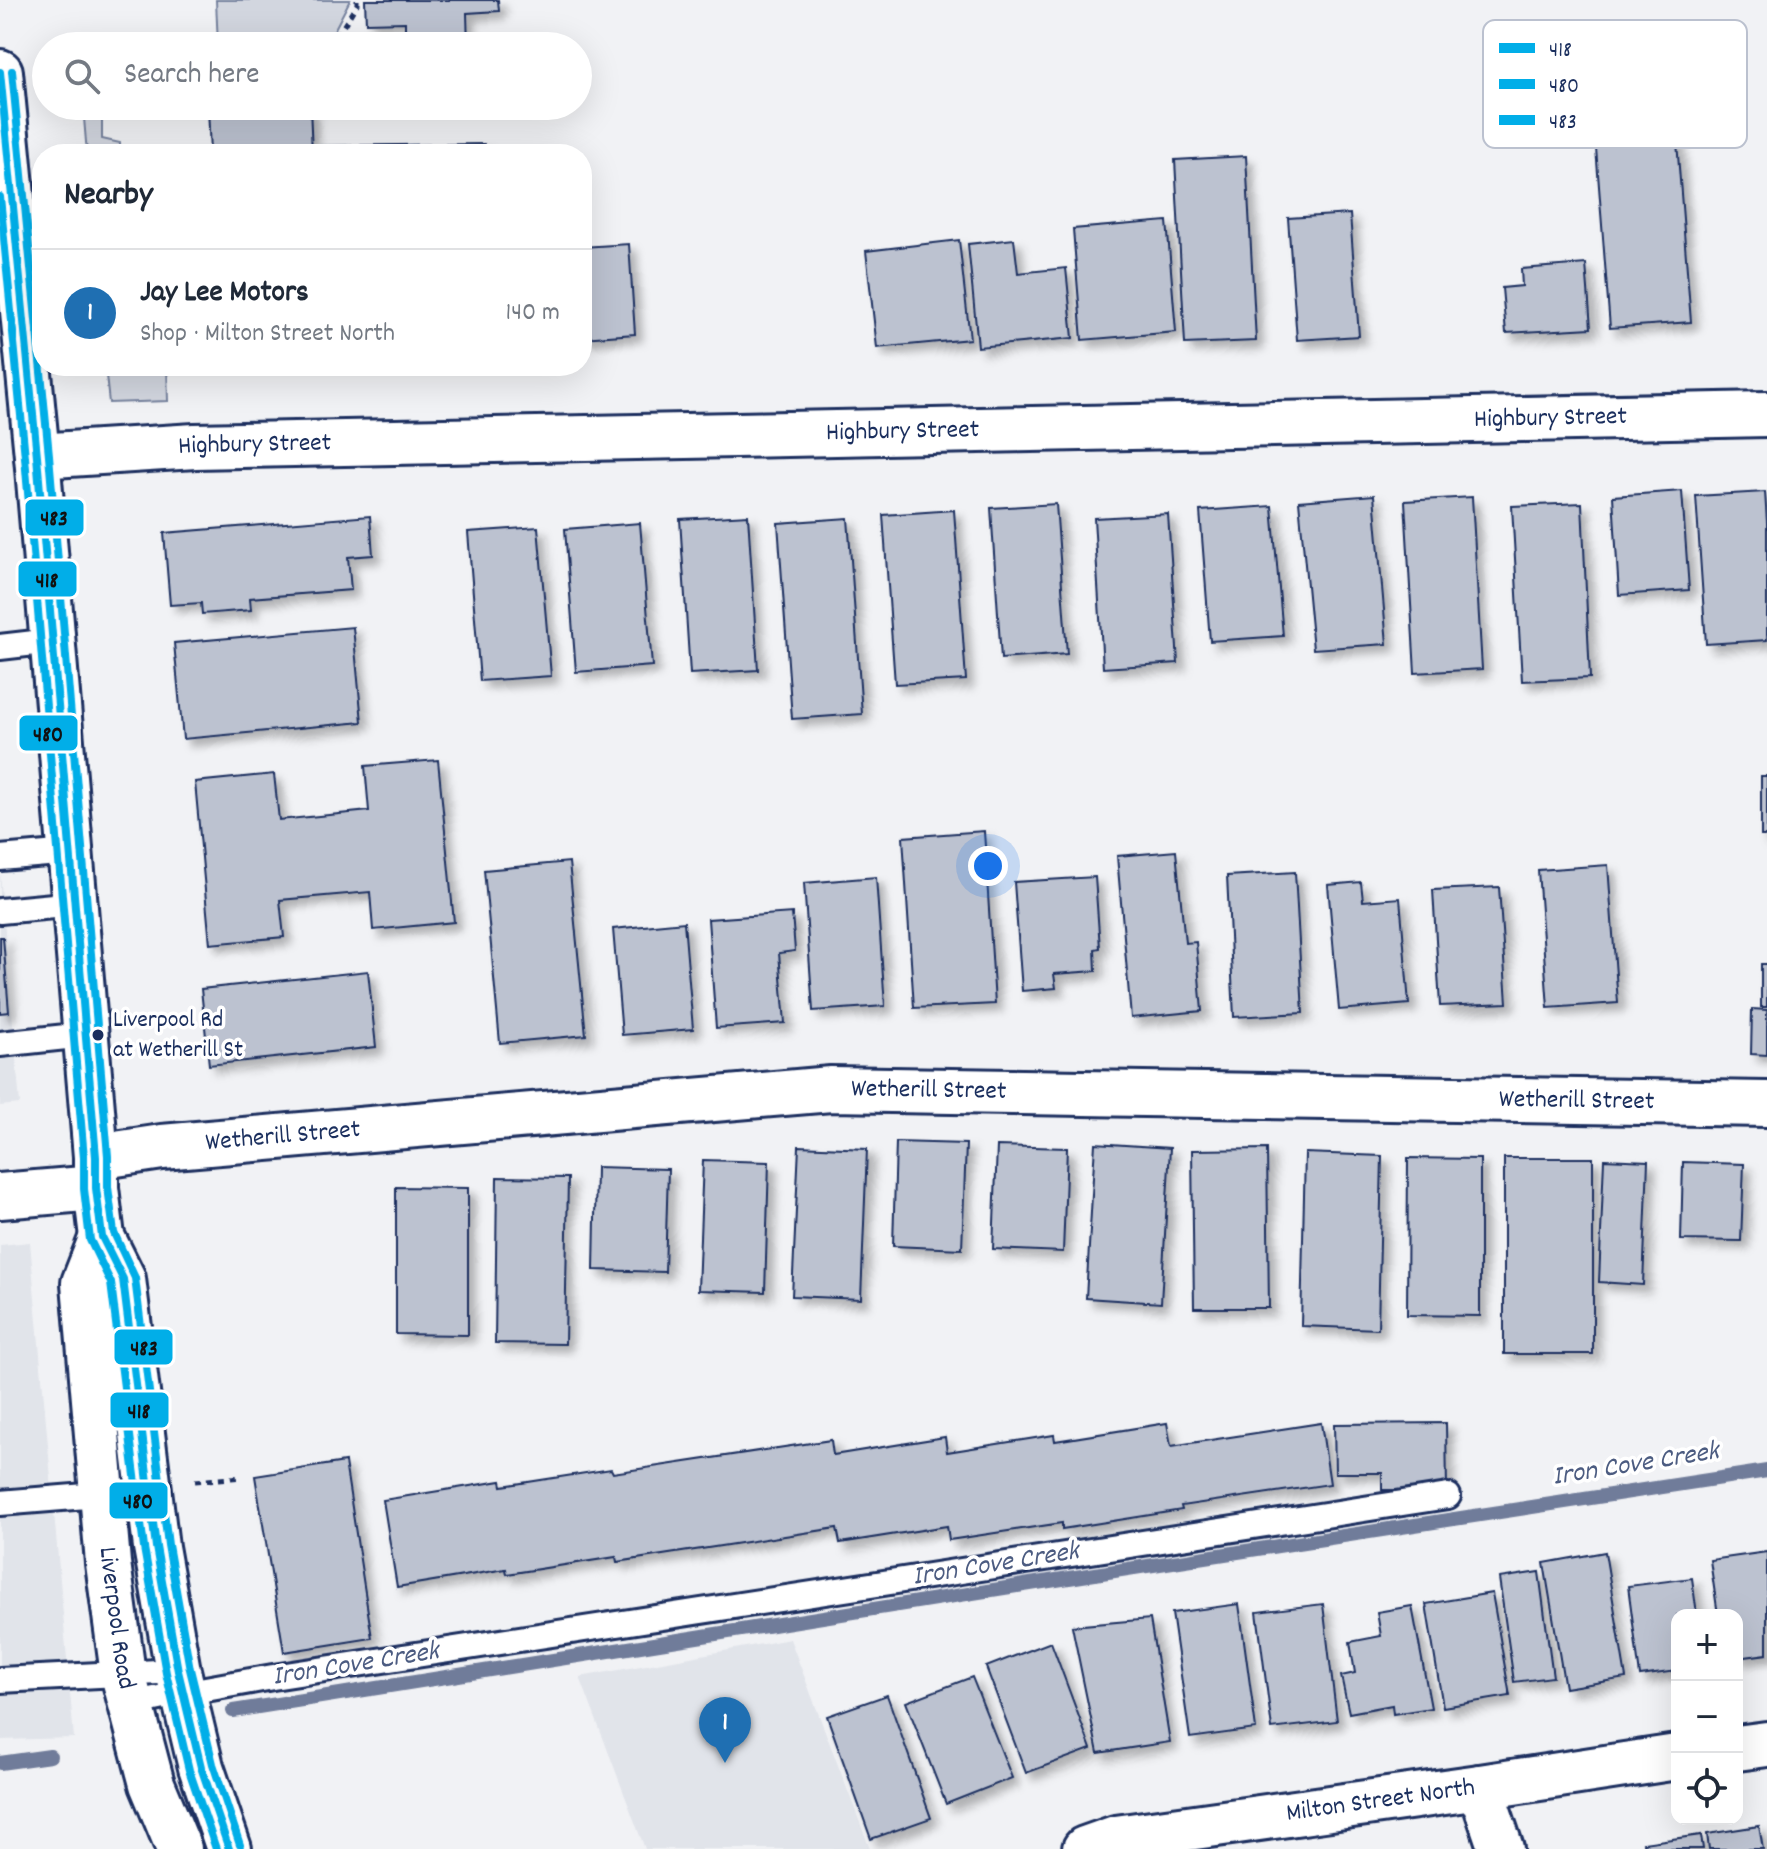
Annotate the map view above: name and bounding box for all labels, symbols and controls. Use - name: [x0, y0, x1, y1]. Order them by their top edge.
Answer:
- legend: [1483, 20, 1747, 148]
- search box: [32, 32, 592, 120]
- text: 418: [1549, 36, 1572, 67]
- icon: search: [60, 54, 104, 98]
- text: Search here: [124, 55, 260, 98]
- text: 480: [1549, 72, 1579, 103]
- text: 483: [1549, 108, 1577, 139]
- text: Nearby: [64, 172, 153, 221]
- text: Jay Lee Motors: [140, 273, 309, 316]
- text: 1: [87, 295, 93, 332]
- text: 140 m: [506, 295, 560, 332]
- text: Shop · Milton Street North: [140, 316, 395, 353]
- street label: Highbury Street: [1473, 398, 1628, 438]
- street label: Highbury Street: [826, 412, 980, 452]
- street label: Highbury Street: [177, 425, 332, 466]
- line badge: 483: [24, 498, 85, 537]
- text: 483: [40, 505, 68, 536]
- line badge: 418: [17, 560, 78, 598]
- text: 418: [36, 567, 59, 598]
- line badge: 480: [18, 714, 79, 752]
- text: 480: [33, 721, 63, 752]
- your location: [968, 846, 1008, 886]
- place label: Liverpool Rd at Wetherill St: [113, 1004, 243, 1068]
- marker: Liverpool Rd at Wetherill St: [90, 1027, 106, 1043]
- street label: Wetherill Street: [851, 1071, 1007, 1110]
- street label: Wetherill Street: [1499, 1081, 1655, 1121]
- street label: Wetherill Street: [204, 1111, 362, 1162]
- line badge: 483: [113, 1328, 174, 1366]
- text: 483: [130, 1335, 158, 1366]
- line badge: 418: [109, 1391, 170, 1429]
- text: 418: [128, 1398, 151, 1429]
- water label: Iron Cove Creek: [1550, 1433, 1725, 1499]
- line badge: 480: [108, 1481, 169, 1520]
- text: 480: [123, 1488, 153, 1519]
- water label: Iron Cove Creek: [910, 1533, 1085, 1599]
- street label: Liverpool Road: [88, 1545, 145, 1693]
- map controls: [1671, 1609, 1743, 1825]
- button: +: [1671, 1609, 1743, 1681]
- water label: Iron Cove Creek: [270, 1633, 445, 1699]
- button: −: [1671, 1681, 1743, 1753]
- pin: 1: [699, 1697, 751, 1763]
- button: locate: [1671, 1753, 1743, 1825]
- street label: Milton Street North: [1284, 1769, 1477, 1832]

